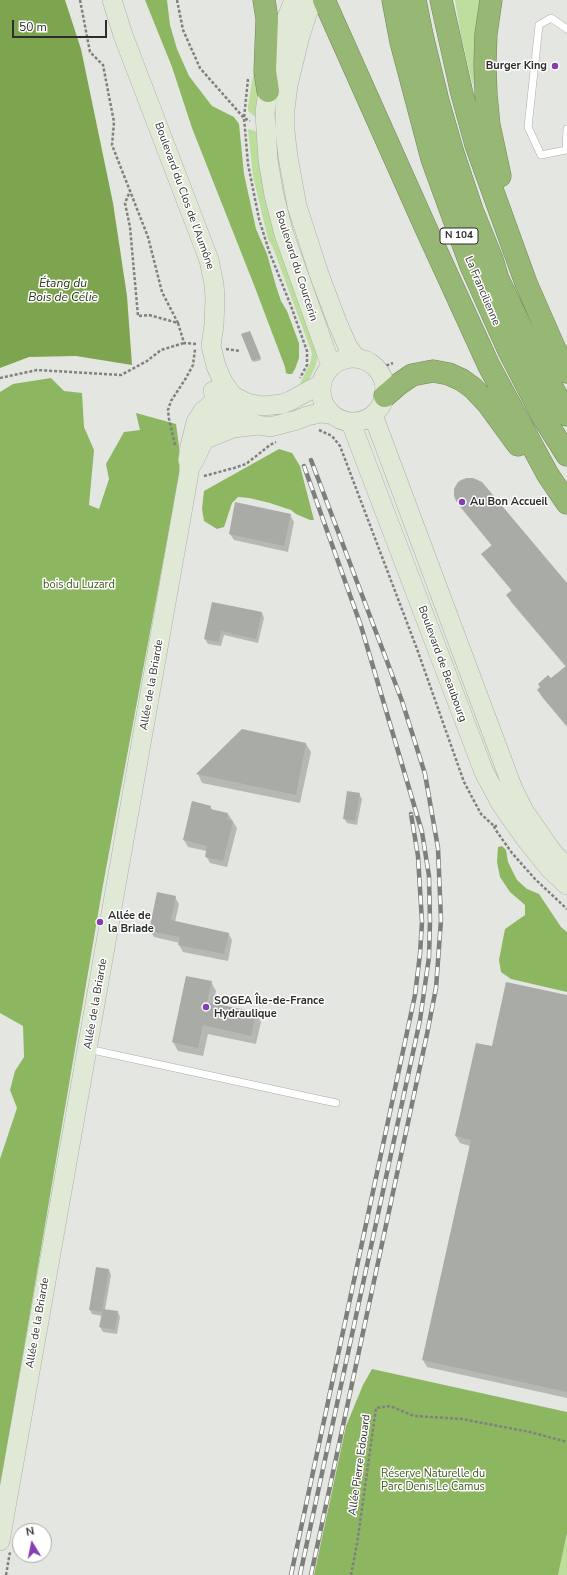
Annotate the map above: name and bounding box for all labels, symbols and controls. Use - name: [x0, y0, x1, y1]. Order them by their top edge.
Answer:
- scale bar: [14, 12, 109, 38]
- text: 50 m: [19, 19, 47, 35]
- place label: Burger King: [486, 59, 547, 73]
- marker: Burger King: [550, 61, 560, 71]
- street label: Boulevard du Clos de l'Aumône: [151, 121, 217, 271]
- street label: Boulevard du Courcerin: [272, 209, 320, 323]
- road number: N 104: [440, 228, 478, 244]
- street label: La Francilienne: [461, 254, 503, 328]
- water label: Étang du Bois de Célie: [28, 277, 98, 305]
- place label: Au Bon Accueil: [470, 495, 548, 509]
- marker: Au Bon Accueil: [457, 497, 467, 507]
- park label: bois du Luzard: [43, 578, 115, 592]
- street label: Boulevard de Beaubourg: [415, 604, 469, 724]
- street label: Allée de la Briarde: [138, 639, 166, 731]
- place label: Allée de la Briade: [108, 909, 154, 935]
- marker: Allée de la Briade: [95, 917, 105, 927]
- street label: Allée de la Briarde: [82, 958, 110, 1050]
- place label: SOGEA Île-de-France Hydraulique: [214, 994, 324, 1020]
- marker: SOGEA Île-de-France Hydraulique: [201, 1002, 211, 1012]
- street label: Allée de la Briarde: [24, 1277, 52, 1369]
- street label: Allée Pierre Edouard: [346, 1414, 374, 1516]
- park label: Réserve Naturelle du Parc Denis Le Camus: [381, 1467, 485, 1493]
- north arrow: [12, 1523, 52, 1563]
- text: N: [25, 1524, 35, 1540]

